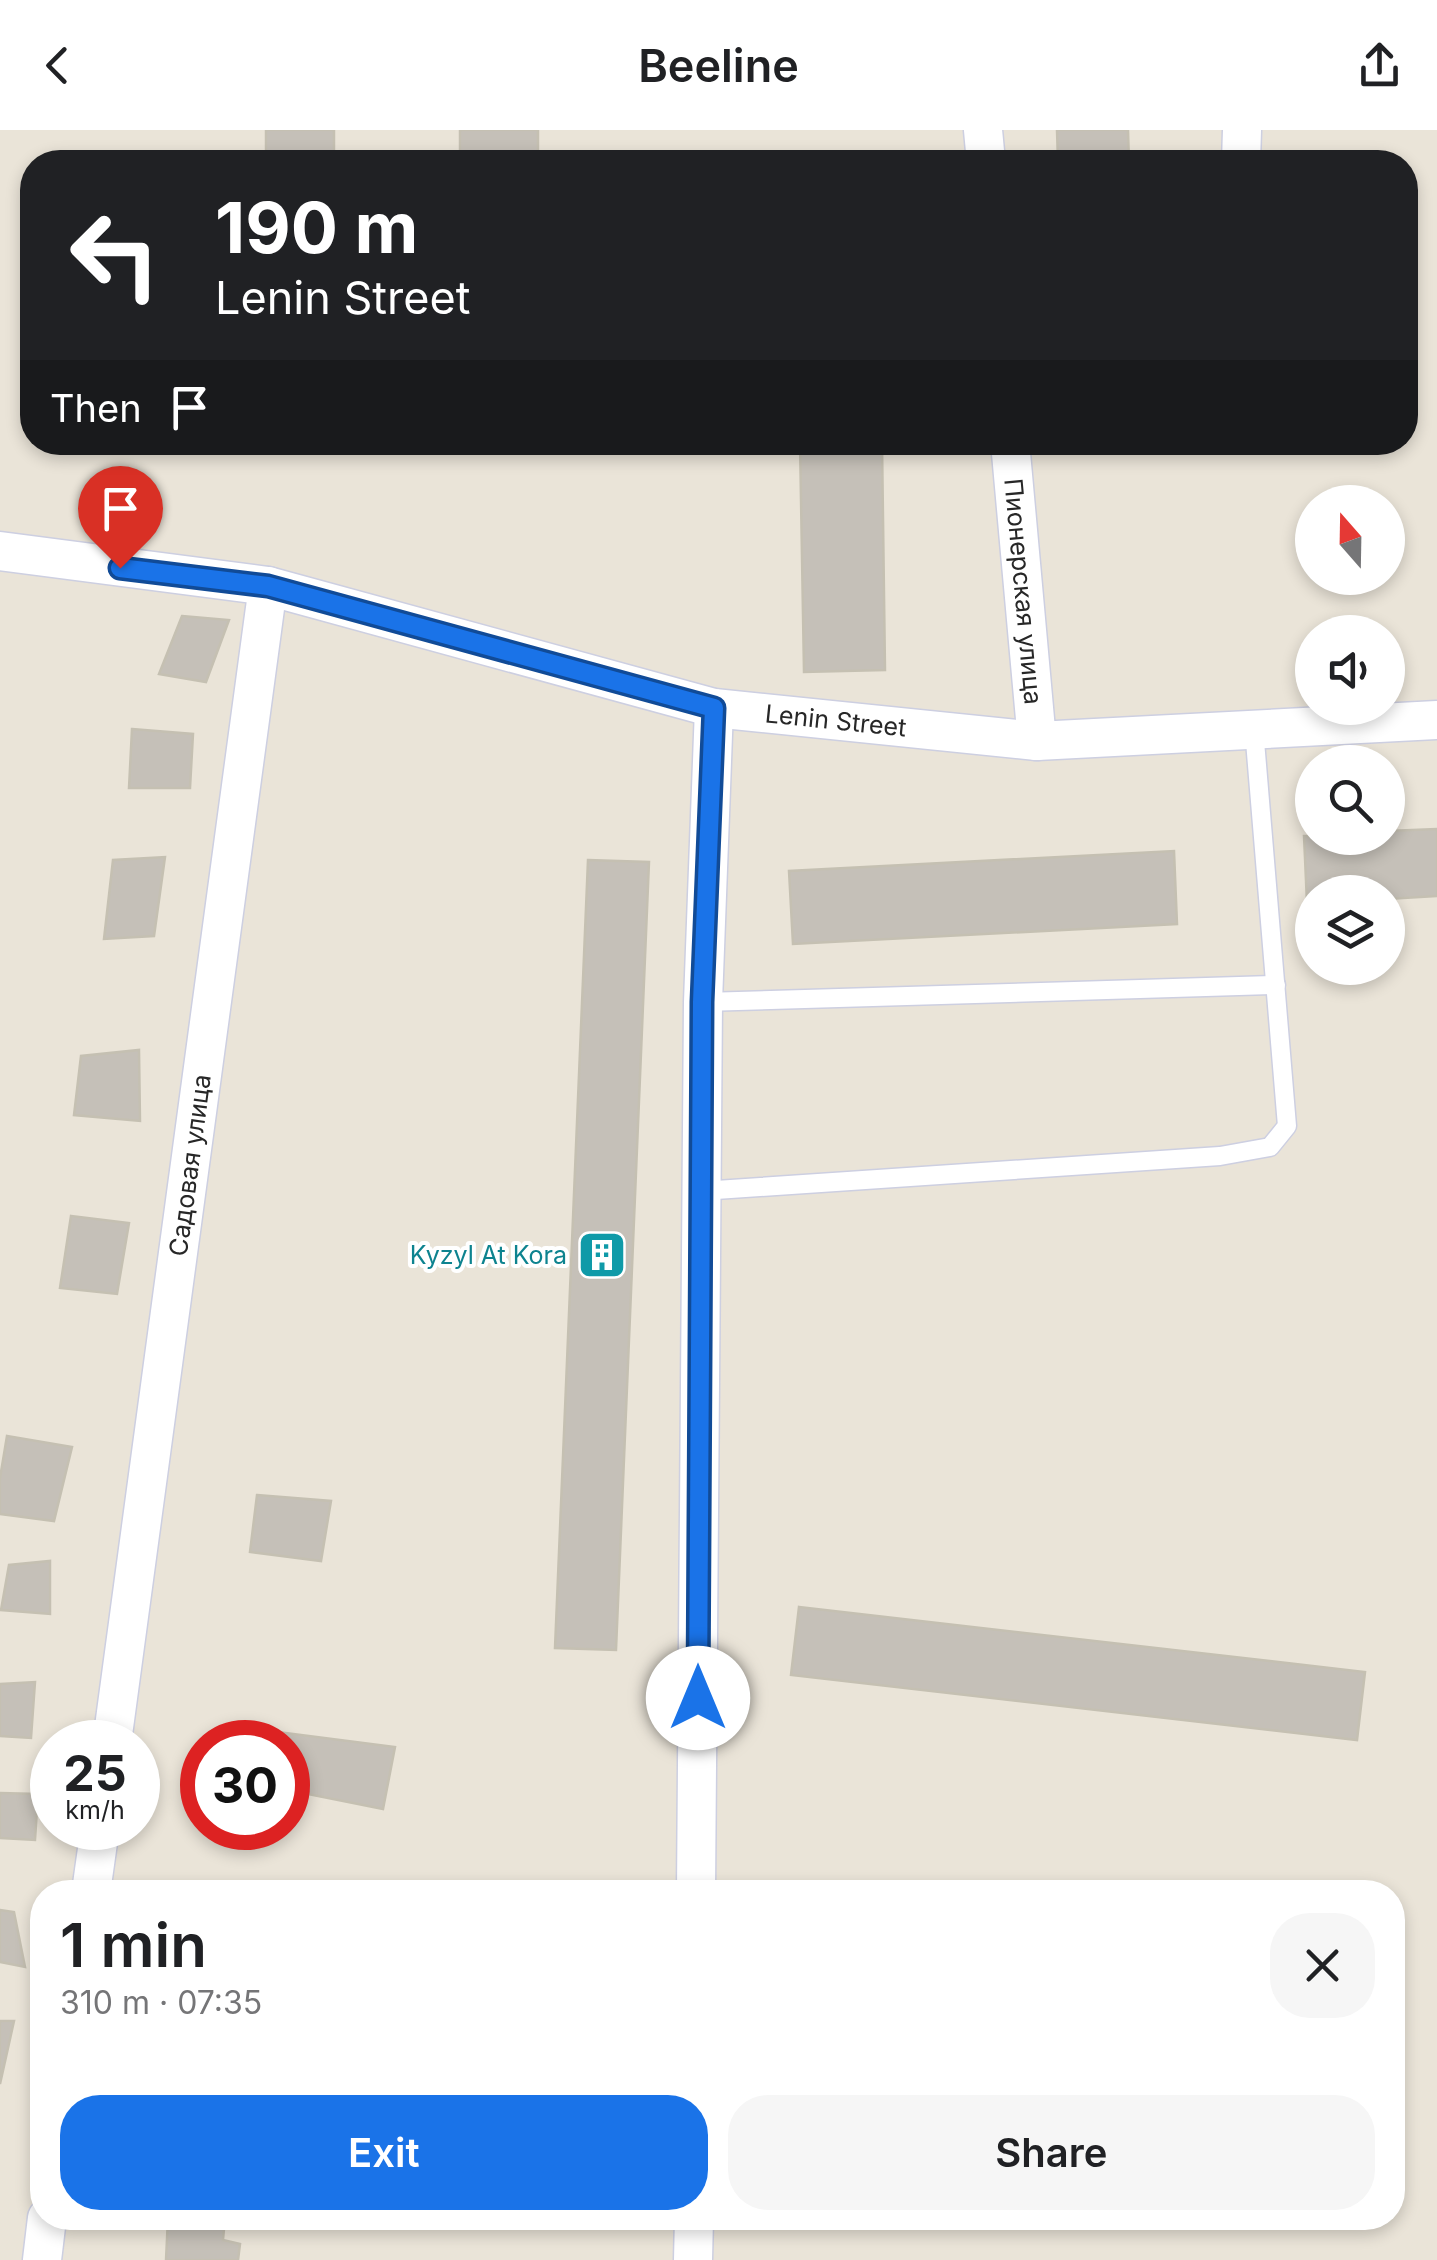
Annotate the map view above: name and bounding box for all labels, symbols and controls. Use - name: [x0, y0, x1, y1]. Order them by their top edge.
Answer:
- icon: back: [30, 38, 85, 93]
- text: Beeline: [638, 38, 799, 93]
- icon: share: [1352, 38, 1407, 93]
- text: 190 m: [215, 185, 418, 270]
- icon: left: [50, 190, 180, 320]
- text: Lenin Street: [215, 270, 470, 325]
- icon: arrive: [162, 380, 217, 435]
- text: Then: [50, 385, 142, 431]
- pin: [78, 466, 163, 569]
- street label: Пионерская улица: [998, 477, 1049, 706]
- icon: arrive: [93, 481, 148, 536]
- north arrow: [1295, 485, 1405, 595]
- map controls: [1295, 485, 1405, 985]
- button: sound: [1295, 615, 1405, 725]
- street label: Lenin Street: [764, 698, 908, 743]
- button: search: [1295, 745, 1405, 855]
- button: layers: [1295, 875, 1405, 985]
- street label: Садовая улица: [163, 1072, 217, 1258]
- building icon: Kyzyl At Kora: [576, 1229, 628, 1281]
- place label: Kyzyl At Kora: [410, 1240, 567, 1270]
- position arrow: [646, 1646, 750, 1750]
- speed limit sign: 30: [180, 1720, 310, 1850]
- text: 25: [63, 1743, 127, 1803]
- text: km/h: [65, 1795, 125, 1825]
- text: 1 min: [60, 1909, 207, 1981]
- button: close: [1270, 1913, 1375, 2018]
- text: 310 m · 07:35: [60, 1983, 262, 2022]
- button: Exit: [60, 2095, 708, 2210]
- button: Share: [728, 2095, 1375, 2210]

